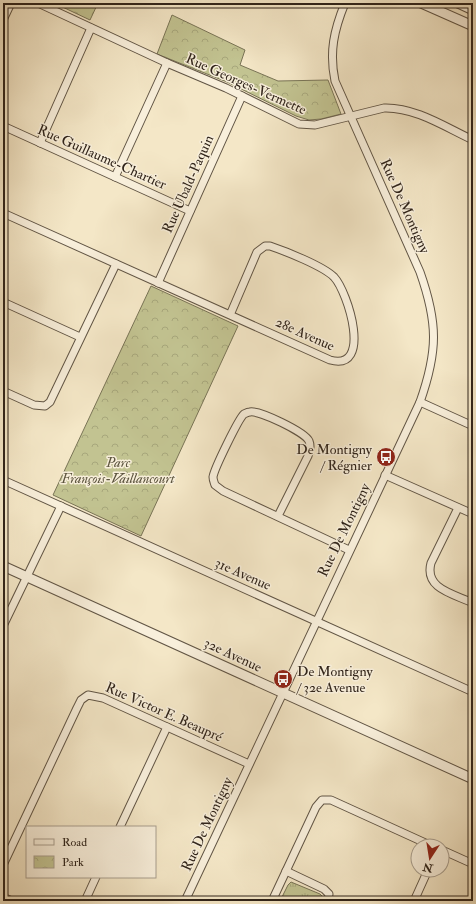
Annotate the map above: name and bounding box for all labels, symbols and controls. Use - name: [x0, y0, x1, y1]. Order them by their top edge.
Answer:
- street label: Rue Georges-Vermette: [183, 50, 309, 118]
- street label: Rue Guillaume-Chartier: [35, 121, 170, 193]
- street label: Rue Ubald-Paquin: [159, 132, 217, 236]
- street label: Rue De Montigny: [376, 156, 434, 257]
- street label: 28e Avenue: [273, 313, 337, 355]
- place label: De Montigny / Régnier: [296, 441, 373, 474]
- bus stop icon: De Montigny / Régnier: [375, 446, 397, 468]
- park label: Parc François-Vaillancourt: [60, 454, 176, 487]
- street label: Rue De Montigny: [314, 480, 375, 580]
- street label: 31e Avenue: [212, 554, 274, 594]
- street label: 32e Avenue: [201, 634, 265, 676]
- place label: De Montigny / 32e Avenue: [296, 663, 374, 696]
- bus stop icon: De Montigny / 32e Avenue: [272, 668, 294, 690]
- street label: Rue Victor E. Beaupré: [102, 679, 225, 746]
- street label: Rue De Montigny: [178, 774, 237, 874]
- legend: [26, 826, 156, 878]
- text: Road: [62, 835, 87, 850]
- north arrow: [410, 838, 450, 878]
- text: Park: [62, 855, 84, 870]
- text: N: [421, 860, 435, 875]

